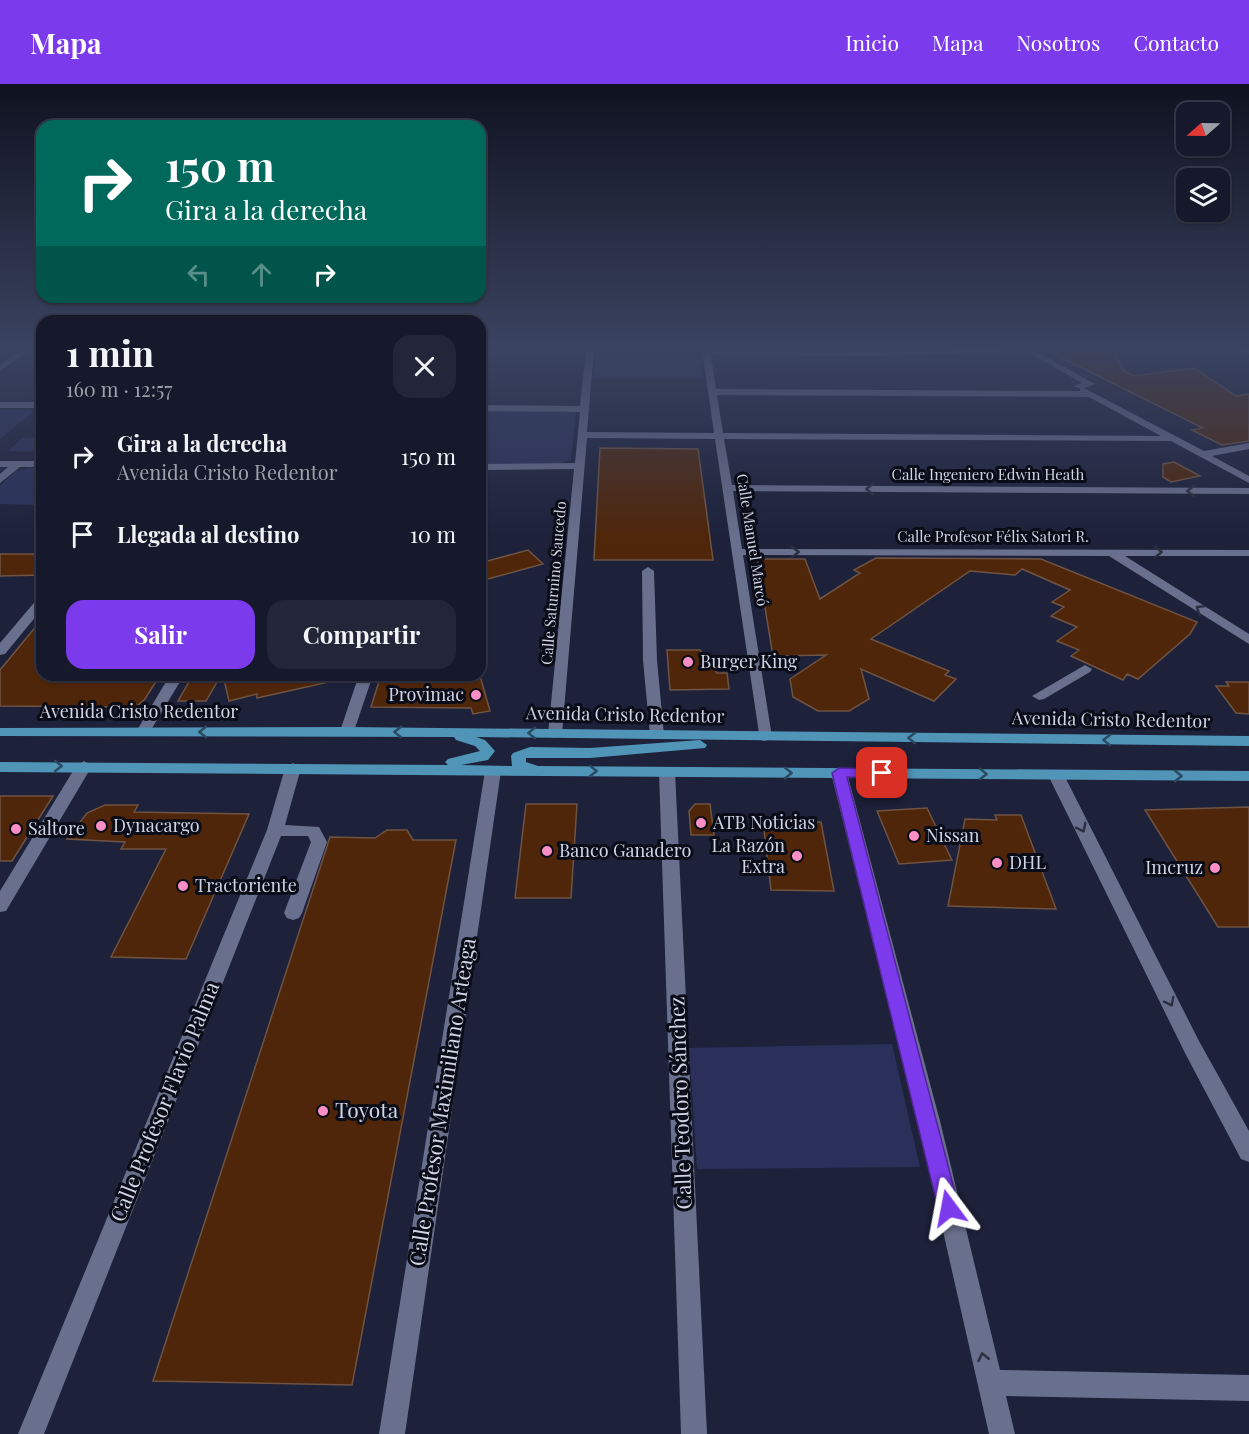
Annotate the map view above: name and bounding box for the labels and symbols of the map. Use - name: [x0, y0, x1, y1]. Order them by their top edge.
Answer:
- north arrow: [1176, 102, 1230, 156]
- street label: Calle Ingeniero Edwin Heath: [892, 464, 1085, 484]
- street label: Calle Manuel Marcó: [733, 472, 773, 607]
- one-way arrow: [865, 483, 874, 495]
- one-way arrow: [1186, 485, 1195, 497]
- street label: Calle Saturnino Saucedo: [536, 500, 570, 666]
- street label: Calle Profesor Félix Satori R.: [897, 526, 1089, 546]
- one-way arrow: [791, 546, 800, 558]
- one-way arrow: [1154, 546, 1163, 558]
- one-way arrow: [1195, 605, 1206, 616]
- place label: Burger King: [700, 649, 798, 673]
- marker: Burger King: [681, 655, 695, 669]
- place label: Provimac: [388, 682, 464, 706]
- marker: Provimac: [469, 688, 483, 702]
- street label: Avenida Cristo Redentor: [39, 699, 238, 723]
- street label: Avenida Cristo Redentor: [525, 700, 724, 728]
- street label: Avenida Cristo Redentor: [1011, 705, 1210, 733]
- one-way arrow: [198, 726, 207, 738]
- one-way arrow: [393, 726, 402, 738]
- one-way arrow: [528, 727, 537, 739]
- one-way arrow: [907, 732, 916, 744]
- one-way arrow: [1102, 734, 1111, 746]
- pin: [856, 747, 907, 798]
- one-way arrow: [54, 760, 63, 773]
- one-way arrow: [589, 765, 598, 778]
- one-way arrow: [784, 767, 793, 779]
- one-way arrow: [979, 768, 988, 781]
- one-way arrow: [1174, 770, 1183, 782]
- place label: ATB Noticias: [712, 810, 815, 834]
- place label: Dynacargo: [113, 813, 200, 837]
- place label: Saltore: [28, 816, 85, 840]
- marker: ATB Noticias: [694, 816, 708, 830]
- marker: Dynacargo: [94, 819, 108, 833]
- one-way arrow: [1075, 821, 1086, 832]
- marker: Saltore: [9, 822, 23, 836]
- place label: Nissan: [926, 823, 980, 847]
- marker: Nissan: [907, 829, 921, 843]
- place label: La Razón Extra: [711, 833, 785, 878]
- place label: Banco Ganadero: [559, 838, 691, 862]
- marker: Banco Ganadero: [540, 844, 554, 858]
- marker: La Razón Extra: [790, 849, 804, 863]
- place label: DHL: [1009, 850, 1046, 874]
- place label: Imcruz: [1145, 855, 1203, 879]
- marker: DHL: [990, 856, 1004, 870]
- marker: Imcruz: [1208, 861, 1222, 875]
- place label: Tractoriente: [195, 873, 297, 897]
- marker: Tractoriente: [176, 879, 190, 893]
- street label: Calle Profesor Maximiliano Arteaga: [401, 935, 481, 1268]
- street label: Calle Profesor Flavio Palma: [102, 977, 224, 1225]
- street label: Calle Teodoro Sánchez: [661, 996, 697, 1210]
- one-way arrow: [1162, 996, 1174, 1007]
- place label: Toyota: [335, 1095, 399, 1123]
- marker: Toyota: [316, 1104, 330, 1118]
- position arrow: [917, 1176, 981, 1240]
- one-way arrow: [977, 1352, 990, 1362]

